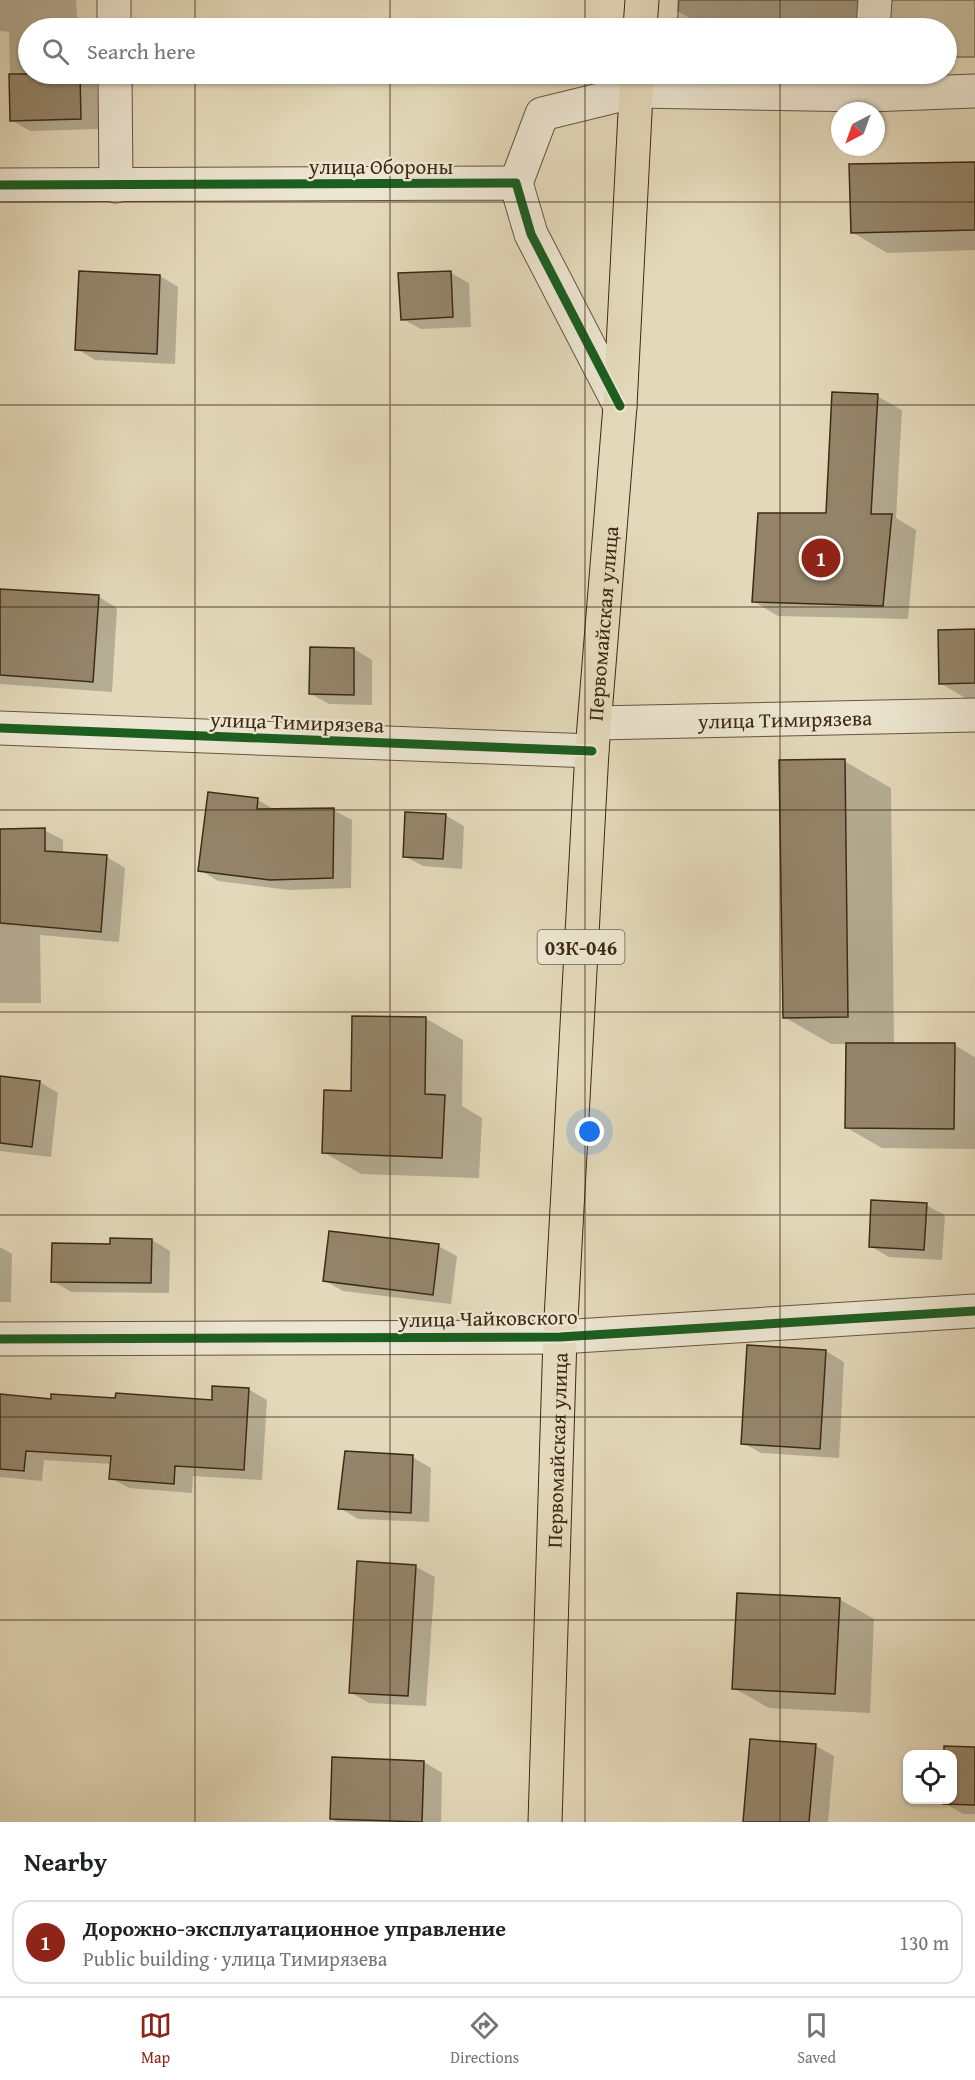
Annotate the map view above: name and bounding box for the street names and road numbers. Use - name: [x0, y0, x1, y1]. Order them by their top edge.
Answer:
- street label: улица Обороны: [308, 151, 454, 182]
- street label: Первомайская улица: [579, 525, 626, 722]
- street label: улица Тимирязева: [696, 702, 872, 736]
- street label: улица Тимирязева: [208, 703, 385, 741]
- road number: 03К-046: [538, 930, 624, 964]
- street label: улица Чайковского: [397, 1301, 578, 1335]
- street label: Первомайская улица: [538, 1352, 575, 1548]

